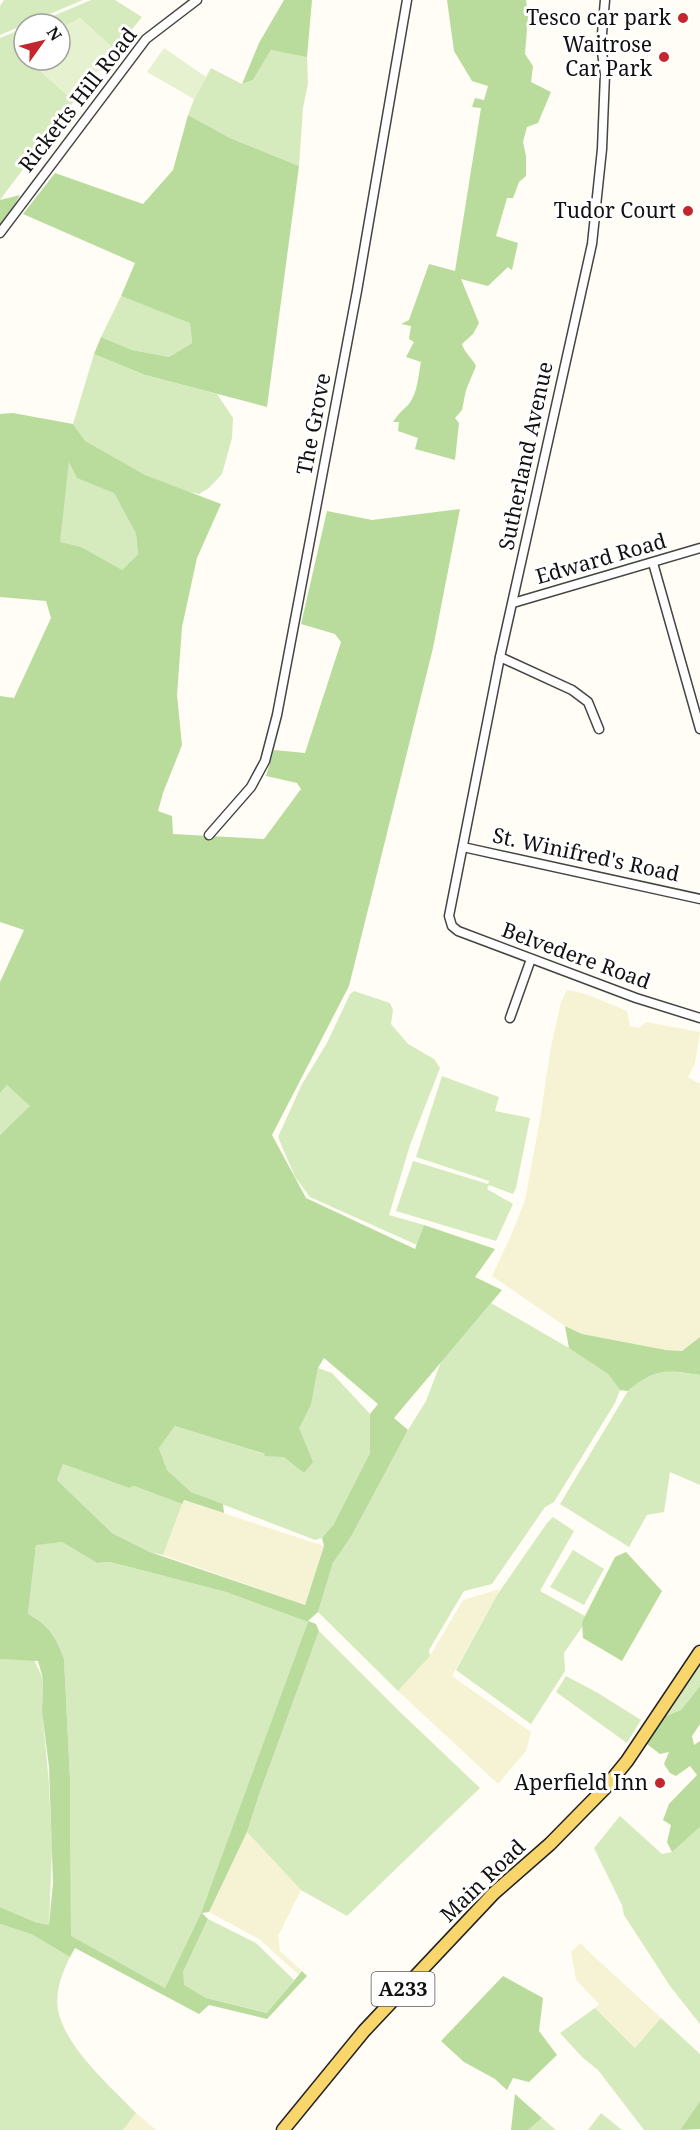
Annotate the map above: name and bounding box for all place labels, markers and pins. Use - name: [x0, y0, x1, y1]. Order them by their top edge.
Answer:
- place label: Tesco car park: [526, 3, 672, 31]
- marker: Tesco car park: [676, 11, 690, 25]
- place label: Waitrose Car Park: [563, 30, 653, 82]
- marker: Waitrose Car Park: [657, 50, 671, 64]
- place label: Tudor Court: [554, 196, 676, 224]
- marker: Tudor Court: [681, 204, 695, 218]
- place label: Aperfield Inn: [514, 1768, 648, 1796]
- marker: Aperfield Inn: [653, 1776, 667, 1790]

